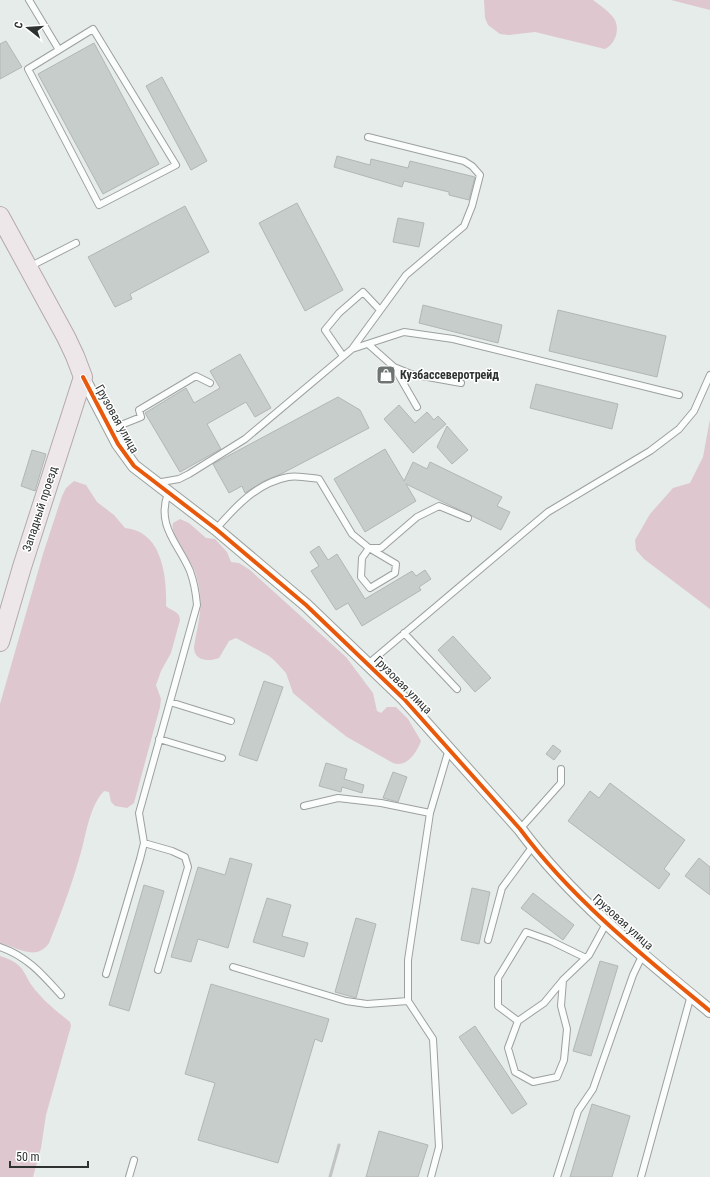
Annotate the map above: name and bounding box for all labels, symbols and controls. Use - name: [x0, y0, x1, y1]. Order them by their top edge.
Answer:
- north arrow: [8, 8, 48, 48]
- text: С: [12, 20, 26, 30]
- shop icon: Кузбассеверотрейд: [375, 364, 397, 386]
- place label: Кузбассеверотрейд: [400, 368, 499, 382]
- street label: Грузовая улица: [92, 382, 142, 456]
- street label: Западный проезд: [20, 464, 61, 553]
- street label: Грузовая улица: [371, 653, 435, 717]
- street label: Грузовая улица: [590, 891, 656, 953]
- scale bar: [10, 1143, 88, 1169]
- text: 50 m: [16, 1150, 40, 1164]

